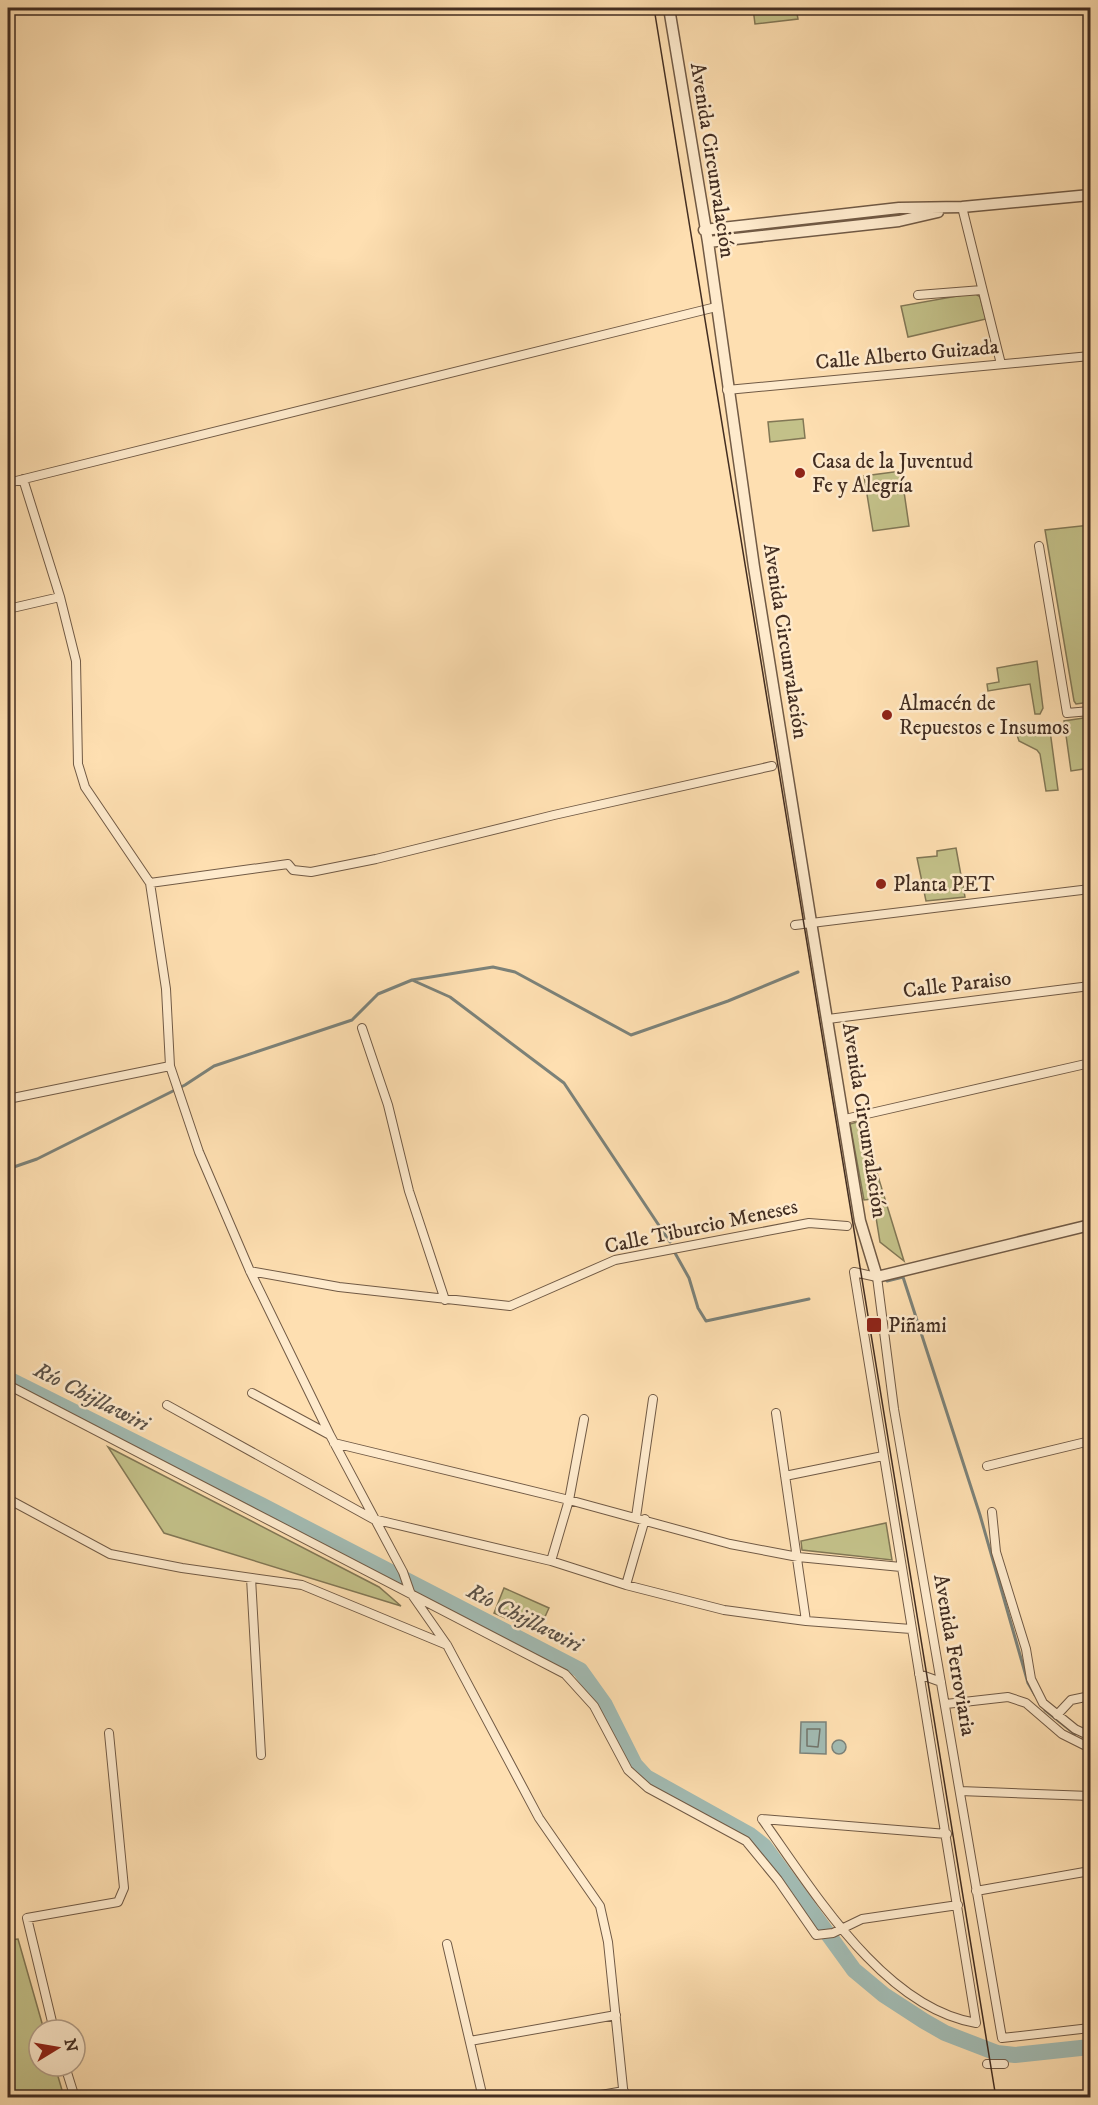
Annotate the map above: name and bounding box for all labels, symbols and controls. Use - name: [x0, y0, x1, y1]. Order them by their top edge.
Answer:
- street label: Avenida Circunvalación: [684, 61, 740, 260]
- street label: Calle Alberto Guizada: [814, 334, 1000, 376]
- place label: Casa de la Juventud Fe y Alegría: [812, 449, 973, 499]
- marker: Casa de la Juventud Fe y Alegría: [793, 466, 807, 480]
- street label: Avenida Circunvalación: [757, 542, 813, 741]
- place label: Almacén de Repuestos e Insumos: [899, 691, 1069, 741]
- marker: Almacén de Repuestos e Insumos: [880, 708, 894, 722]
- place label: Planta PET: [893, 872, 994, 898]
- marker: Planta PET: [874, 877, 888, 891]
- street label: Calle Paraiso: [901, 965, 1013, 1005]
- street label: Avenida Circunvalación: [836, 1021, 892, 1220]
- street label: Calle Tiburcio Meneses: [602, 1194, 800, 1260]
- place label: Piñami: [888, 1313, 947, 1339]
- marker: Piñami: [865, 1316, 883, 1334]
- water label: Río Chijllawiri: [28, 1356, 154, 1438]
- street label: Avenida Ferroviaria: [927, 1572, 981, 1738]
- water label: Río Chijllawiri: [461, 1577, 587, 1659]
- north arrow: [27, 2018, 87, 2078]
- text: N: [60, 2037, 82, 2054]

